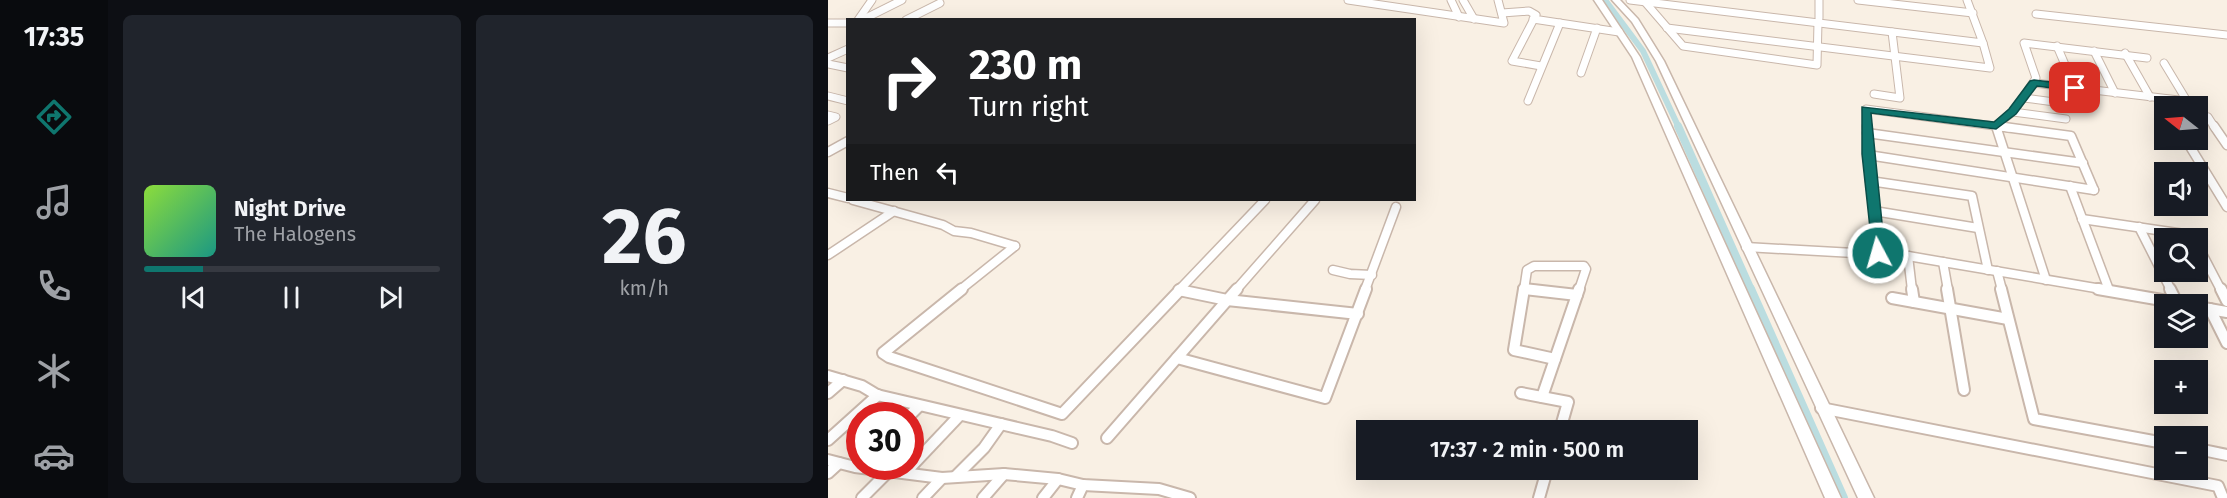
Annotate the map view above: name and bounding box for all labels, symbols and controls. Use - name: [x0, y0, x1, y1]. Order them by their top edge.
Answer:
- text: 17:35: [24, 21, 84, 53]
- text: 230 m: [969, 40, 1082, 90]
- icon: right: [870, 42, 948, 120]
- pin: [2049, 62, 2100, 113]
- icon: arrive: [2058, 71, 2091, 104]
- text: Turn right: [969, 91, 1089, 123]
- icon: directions: [33, 96, 75, 138]
- north arrow: [2154, 96, 2208, 150]
- map controls: [2154, 96, 2208, 480]
- icon: left: [931, 156, 964, 189]
- text: Then: [870, 159, 919, 186]
- button: sound: [2154, 162, 2208, 216]
- icon: music: [33, 181, 75, 223]
- text: 26: [602, 190, 686, 284]
- text: Night Drive: [234, 195, 346, 222]
- position arrow: [1846, 221, 1910, 285]
- text: The Halogens: [234, 222, 356, 246]
- button: search: [2154, 228, 2208, 282]
- icon: phone: [33, 265, 75, 307]
- text: km/h: [620, 276, 669, 300]
- icon: previous: [177, 281, 210, 314]
- icon: pause: [275, 281, 308, 314]
- icon: next: [374, 281, 407, 314]
- button: layers: [2154, 294, 2208, 348]
- icon: climate: [33, 350, 75, 392]
- button: +: [2154, 360, 2208, 414]
- speed limit sign: 30: [846, 402, 924, 480]
- button: −: [2154, 426, 2208, 480]
- icon: car: [33, 435, 75, 477]
- text: 17:37 · 2 min · 500 m: [1430, 436, 1624, 463]

